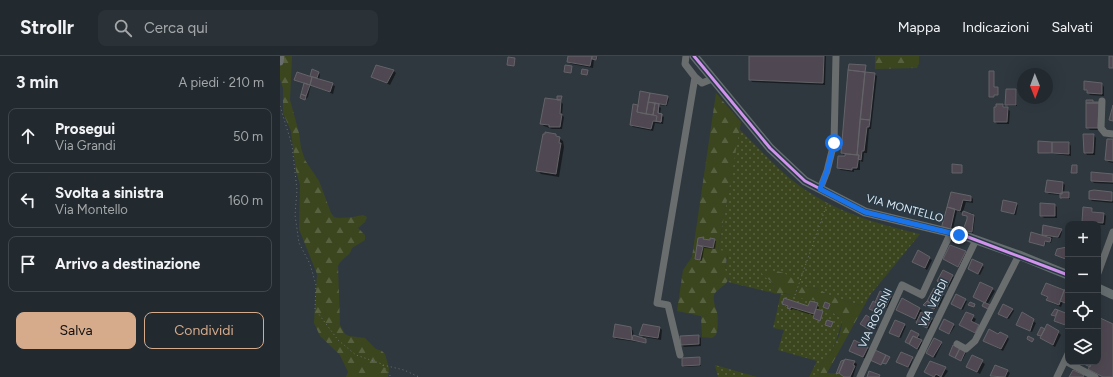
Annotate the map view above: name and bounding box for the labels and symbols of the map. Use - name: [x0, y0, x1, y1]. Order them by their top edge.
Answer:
- north arrow: [1017, 68, 1053, 104]
- route start: [825, 134, 843, 152]
- street label: VIA MONTELLO: [865, 192, 945, 225]
- route end: [950, 226, 968, 244]
- street label: VIA VERDI: [916, 277, 951, 330]
- street label: VIA ROSSINI: [856, 286, 895, 350]

